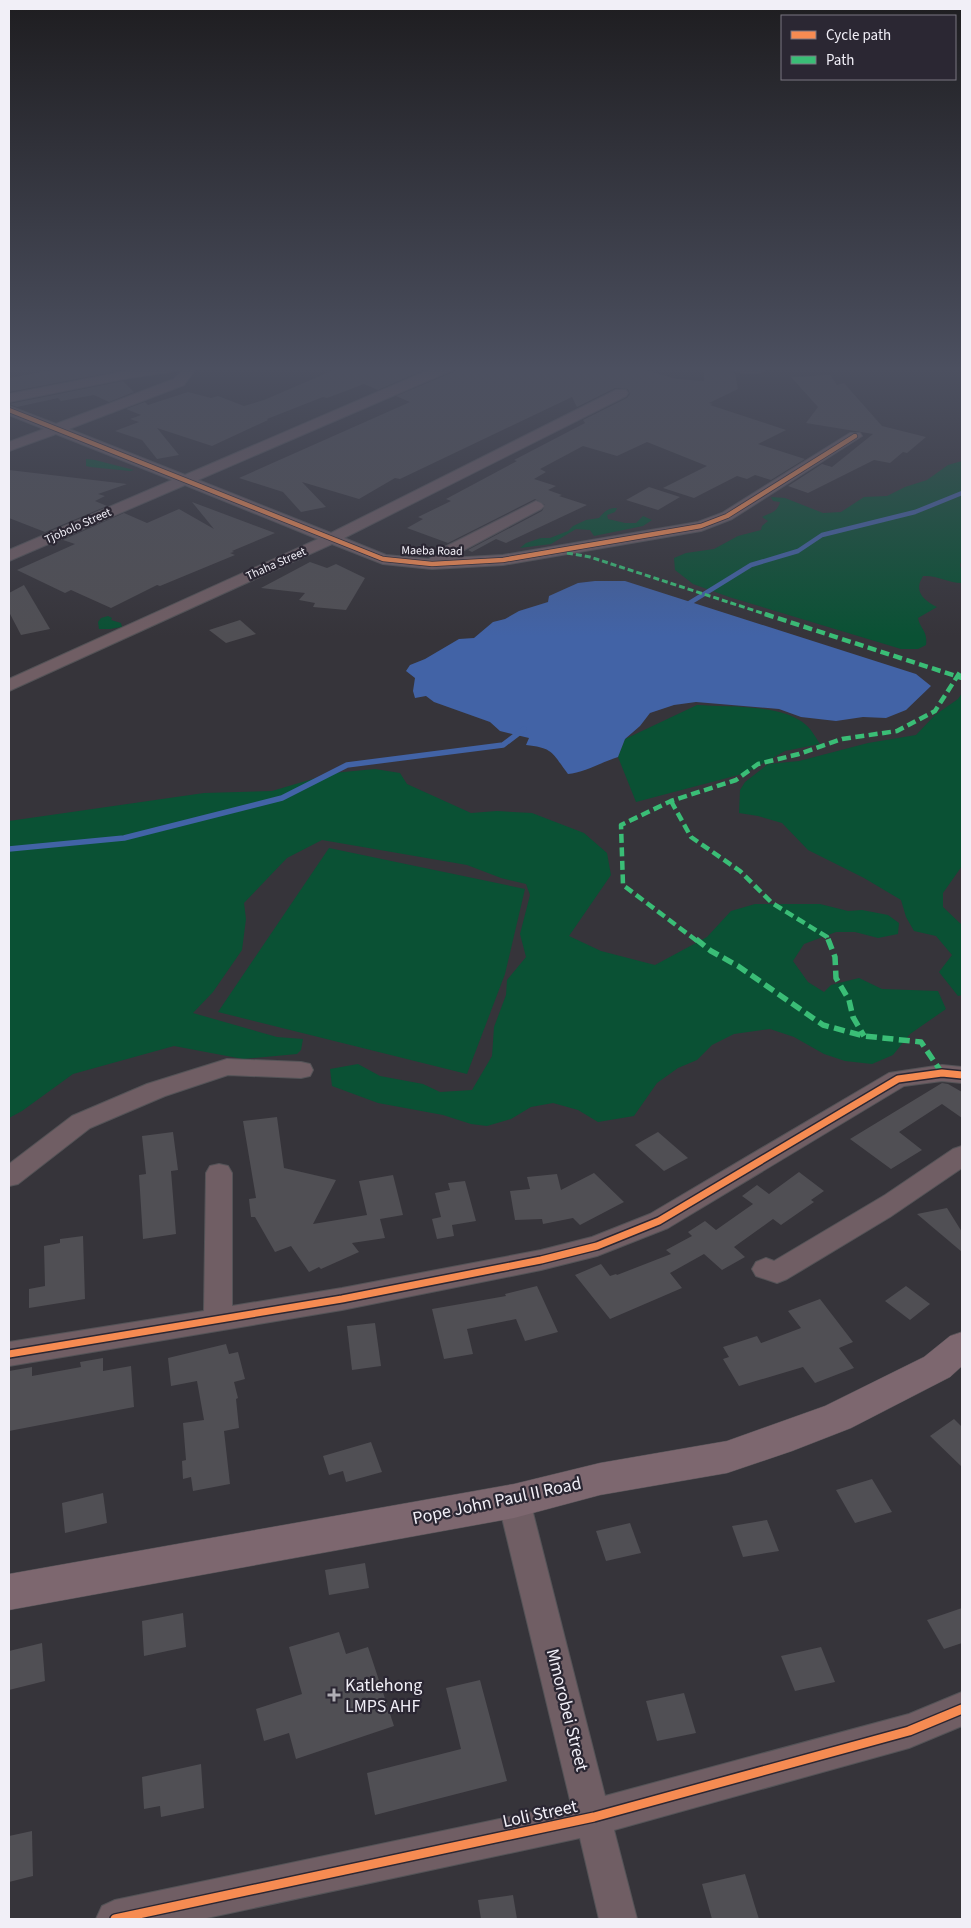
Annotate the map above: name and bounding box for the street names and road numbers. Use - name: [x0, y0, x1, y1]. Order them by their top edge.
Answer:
- street label: Tjobolo Street: [42, 504, 114, 548]
- street label: Maeba Road: [401, 542, 463, 560]
- street label: Thaha Street: [243, 543, 309, 585]
- street label: Pope John Paul II Road: [410, 1471, 584, 1531]
- street label: Mmorobei Street: [540, 1646, 594, 1774]
- street label: Loli Street: [500, 1794, 580, 1834]

